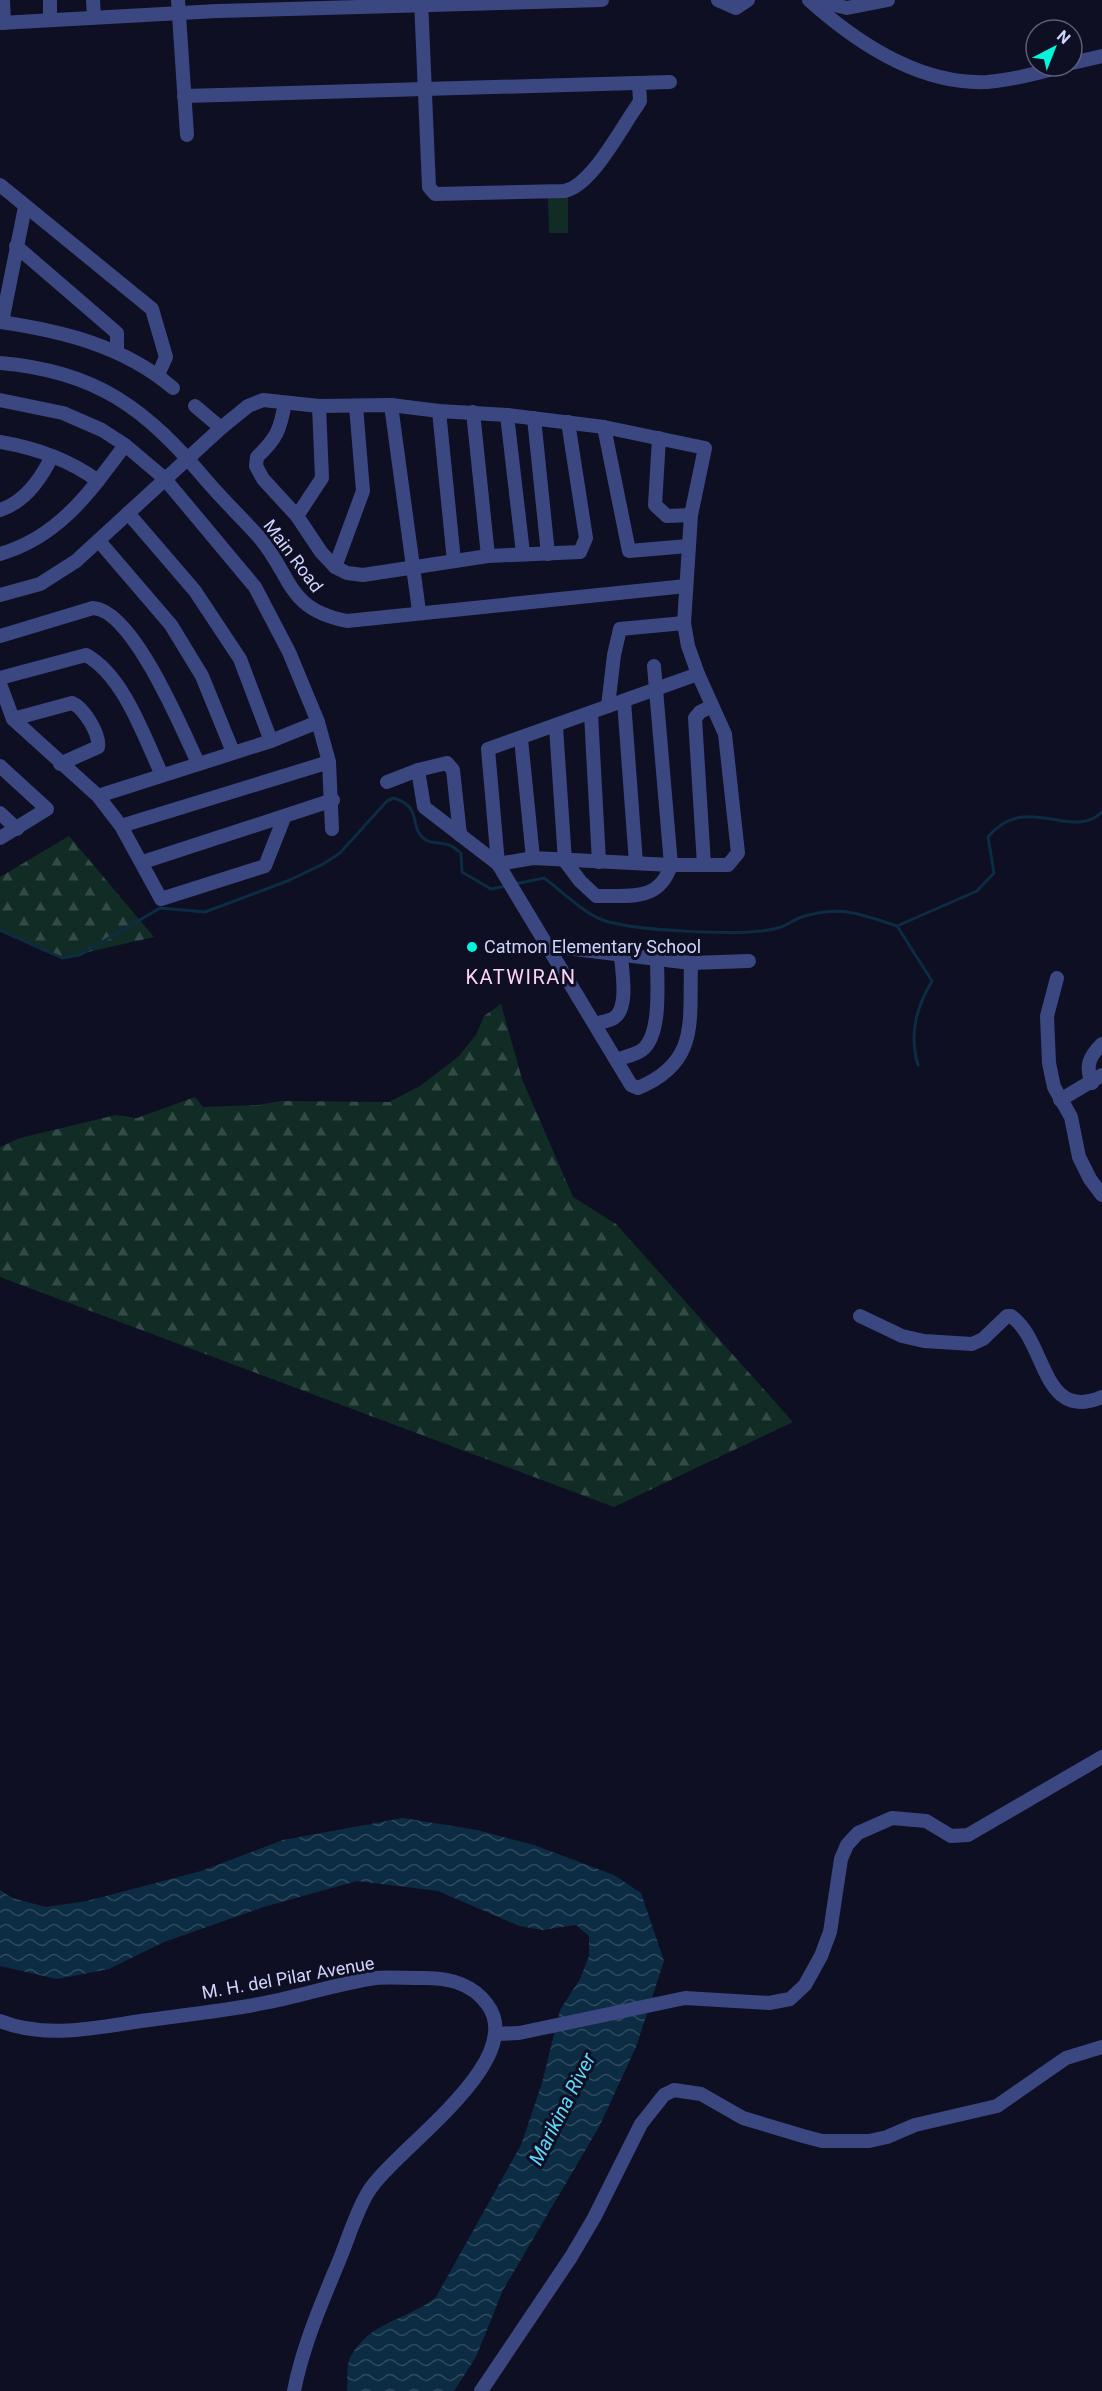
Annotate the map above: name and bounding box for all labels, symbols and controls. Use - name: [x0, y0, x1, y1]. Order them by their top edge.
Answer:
- north arrow: [1024, 18, 1084, 78]
- text: N: [1053, 26, 1074, 48]
- street label: Main Road: [259, 515, 328, 596]
- place label: Catmon Elementary School: [484, 936, 701, 957]
- marker: Catmon Elementary School: [465, 940, 479, 954]
- district label: KATWIRAN: [465, 965, 577, 989]
- street label: M. H. del Pilar Avenue: [200, 1952, 376, 2003]
- water label: Marikina River: [524, 2048, 601, 2169]

